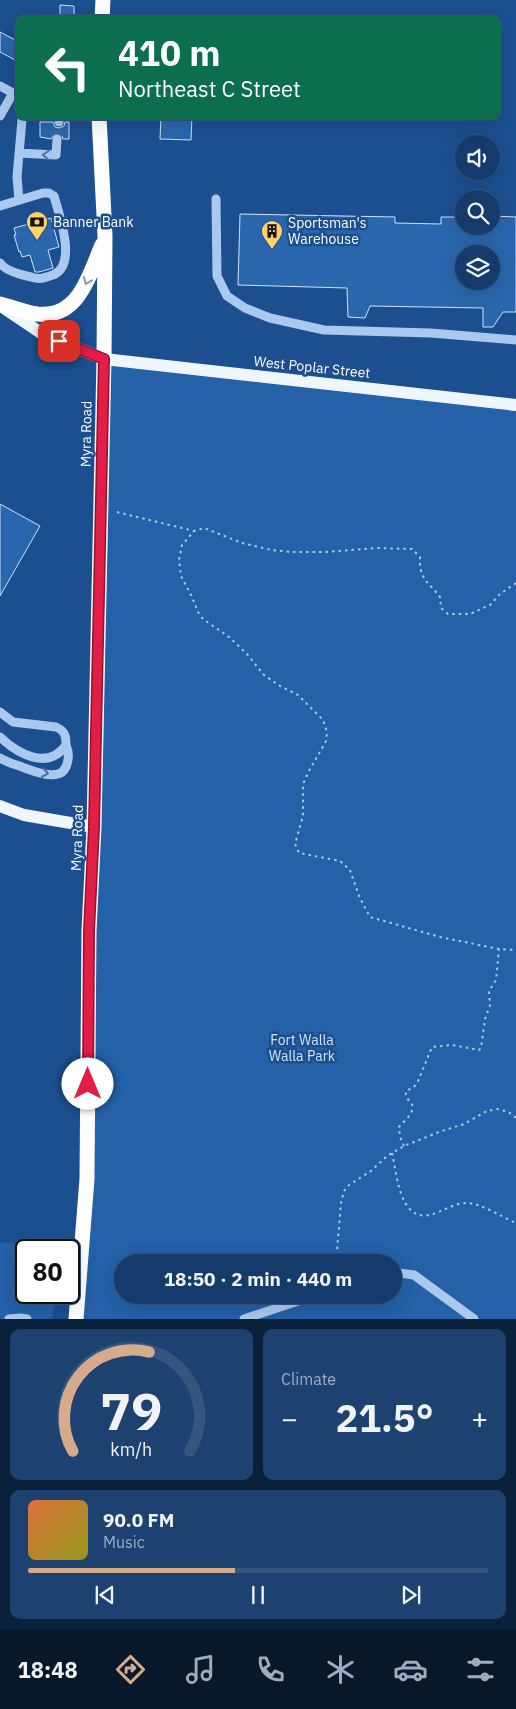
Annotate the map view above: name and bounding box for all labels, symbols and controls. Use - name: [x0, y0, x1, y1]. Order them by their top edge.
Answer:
- text: 410 m: [118, 30, 221, 76]
- icon: left: [35, 35, 100, 100]
- text: Northeast C Street: [118, 74, 301, 103]
- map controls: [455, 135, 500, 290]
- button: sound: [455, 135, 500, 180]
- one-way arrow: [41, 149, 49, 160]
- button: search: [455, 190, 500, 235]
- bank icon: Banner Bank: [25, 210, 49, 241]
- place label: Banner Bank: [53, 213, 134, 231]
- place label: Sportsman's Warehouse: [288, 214, 367, 248]
- building icon: Sportsman's Warehouse: [260, 219, 284, 250]
- button: layers: [455, 245, 500, 290]
- one-way arrow: [83, 277, 93, 285]
- pin: [38, 320, 80, 362]
- icon: arrive: [45, 327, 73, 355]
- street label: West Poplar Street: [253, 352, 371, 382]
- street label: Myra Road: [76, 401, 96, 467]
- one-way arrow: [41, 768, 50, 778]
- street label: Myra Road: [67, 805, 87, 871]
- park label: Fort Walla Walla Park: [269, 1031, 336, 1065]
- position arrow: [61, 1057, 113, 1109]
- speed limit sign: 80: [15, 1239, 80, 1304]
- text: 18:50 · 2 min · 440 m: [164, 1267, 352, 1291]
- text: Climate: [281, 1369, 336, 1389]
- text: 79: [100, 1377, 163, 1444]
- text: 21.5°: [335, 1393, 434, 1442]
- text: −: [281, 1400, 298, 1437]
- text: +: [471, 1400, 488, 1437]
- text: km/h: [111, 1438, 153, 1461]
- text: 90.0 FM: [103, 1508, 174, 1532]
- text: Music: [103, 1532, 145, 1552]
- icon: previous: [91, 1581, 119, 1609]
- icon: pause: [244, 1581, 272, 1609]
- icon: next: [397, 1581, 425, 1609]
- icon: directions: [113, 1652, 148, 1687]
- icon: music: [183, 1652, 218, 1687]
- icon: phone: [253, 1652, 288, 1687]
- icon: climate: [323, 1652, 358, 1687]
- icon: car: [393, 1652, 428, 1687]
- icon: filters: [463, 1652, 498, 1687]
- text: 18:48: [18, 1655, 78, 1684]

